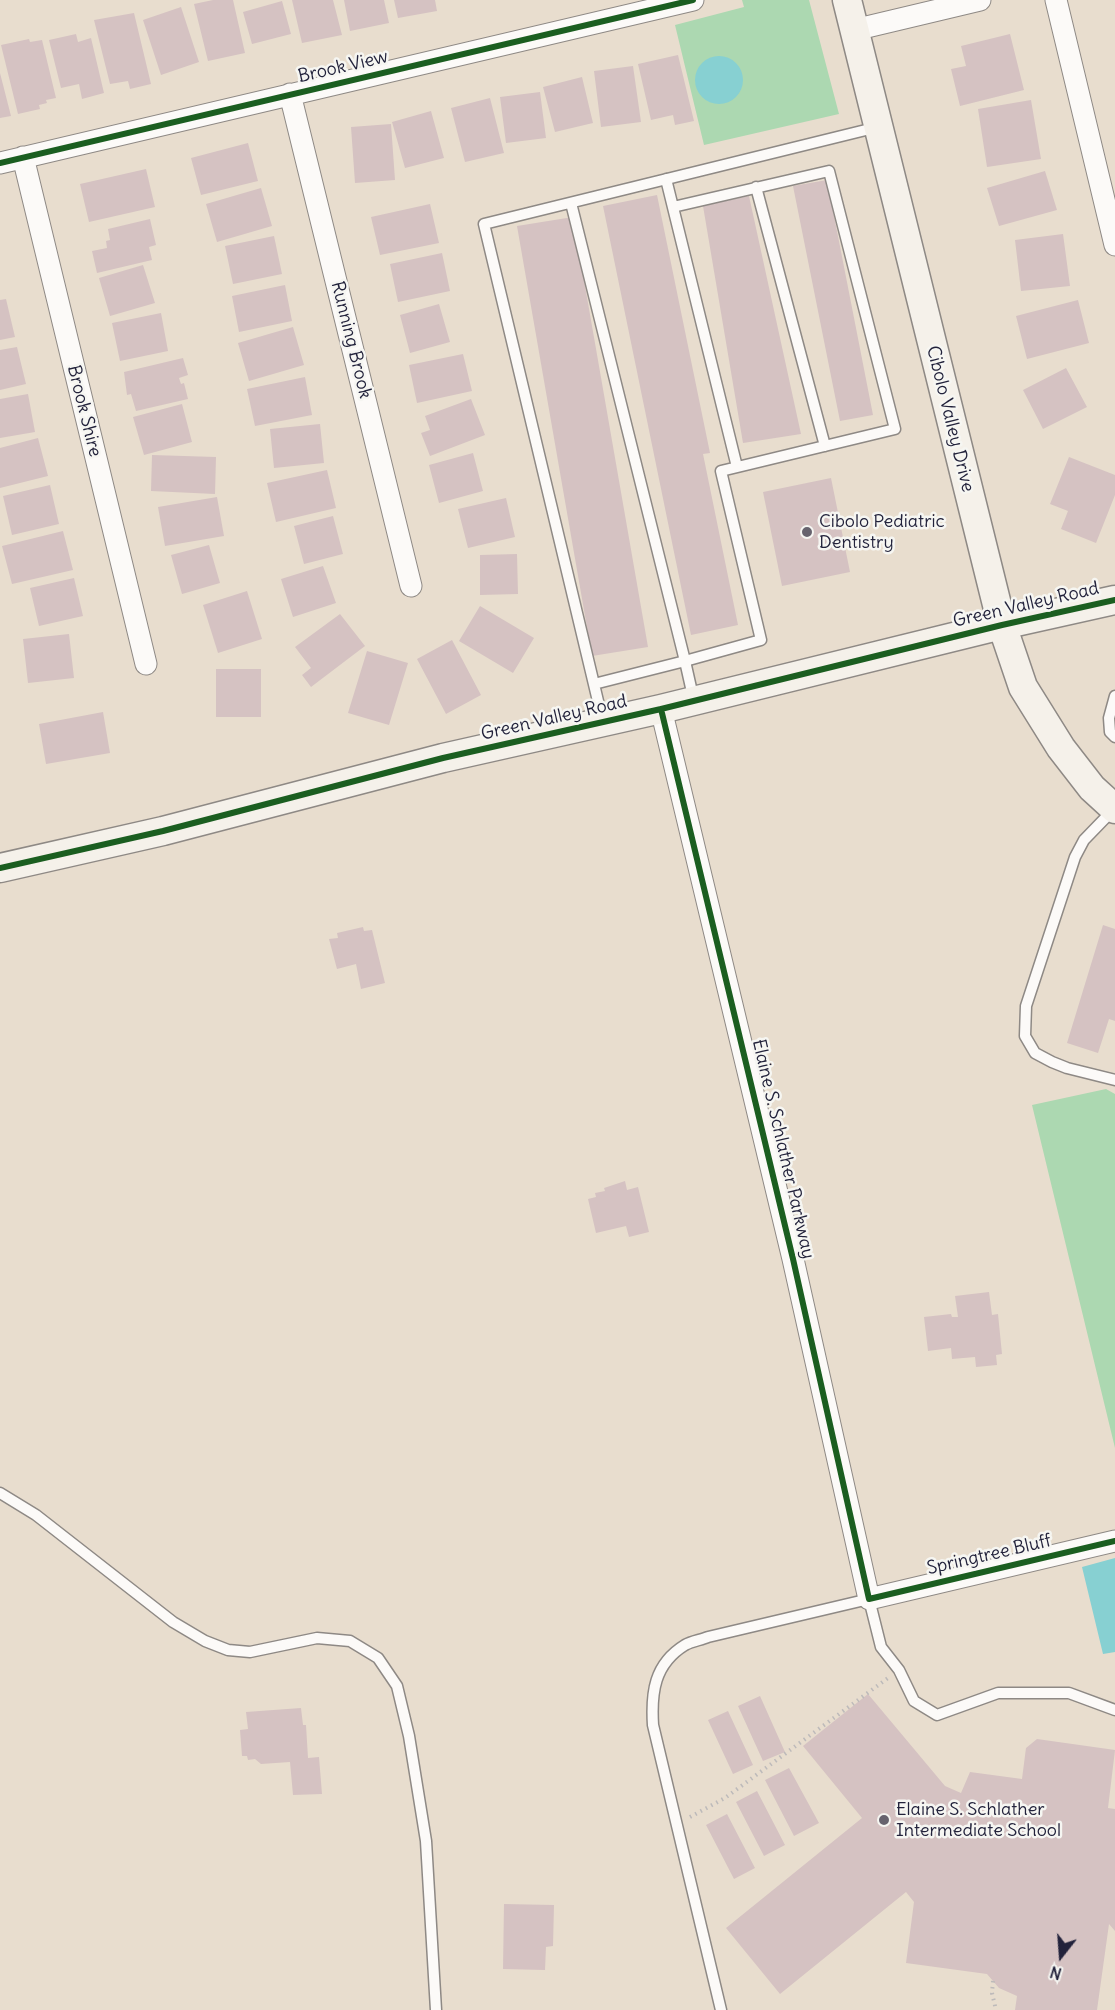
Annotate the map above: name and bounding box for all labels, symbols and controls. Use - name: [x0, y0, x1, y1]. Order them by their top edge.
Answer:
- street label: Brook View: [296, 46, 390, 88]
- street label: Running Brook: [326, 279, 376, 401]
- street label: Cibolo Valley Drive: [921, 344, 979, 494]
- street label: Brook Shire: [62, 363, 106, 459]
- place label: Cibolo Pediatric Dentistry: [819, 511, 945, 554]
- marker: Cibolo Pediatric Dentistry: [800, 525, 814, 539]
- street label: Green Valley Road: [951, 578, 1101, 632]
- street label: Green Valley Road: [479, 691, 629, 745]
- street label: Elaine S. Schlather Parkway: [747, 1037, 819, 1261]
- street label: Springtree Bluff: [925, 1530, 1053, 1580]
- place label: Elaine S. Schlather Intermediate School: [896, 1799, 1061, 1842]
- marker: Elaine S. Schlather Intermediate School: [877, 1813, 891, 1827]
- north arrow: [1031, 1926, 1091, 1986]
- text: N: [1048, 1962, 1064, 1984]

